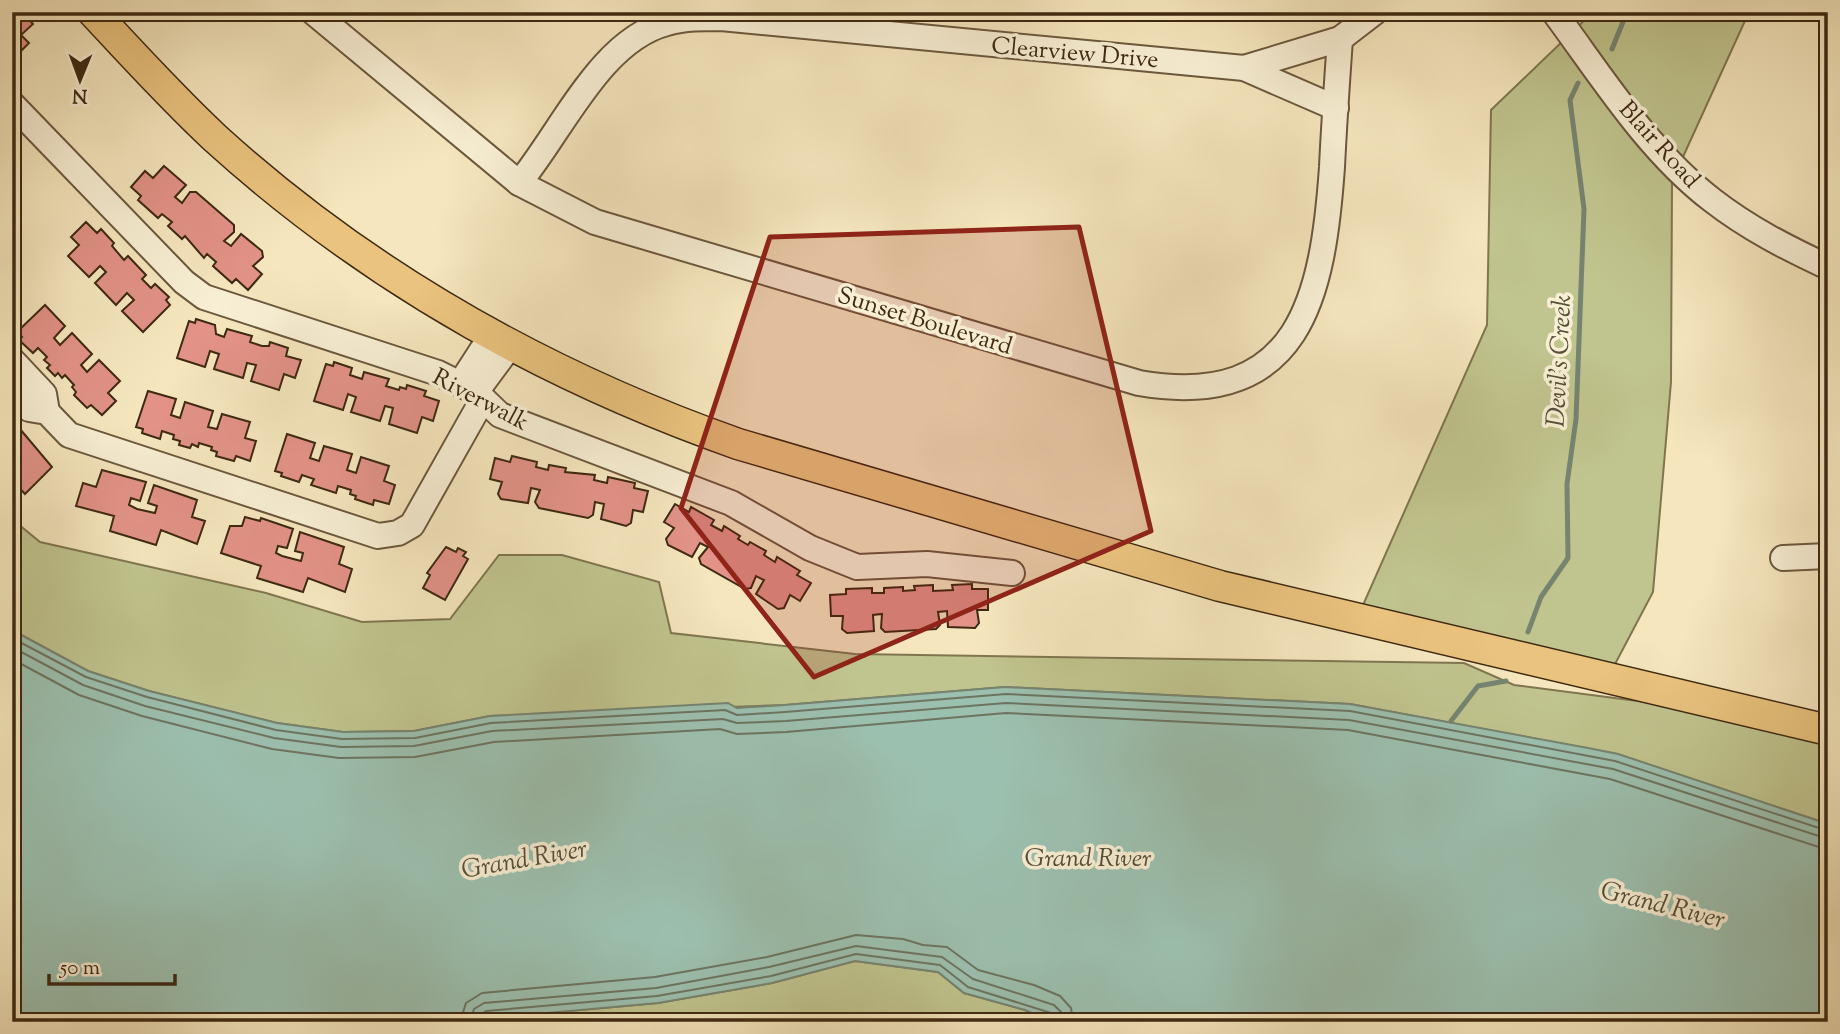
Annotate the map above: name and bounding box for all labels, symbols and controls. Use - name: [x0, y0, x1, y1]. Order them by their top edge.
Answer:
- street label: Clearview Drive: [990, 30, 1160, 78]
- north arrow: [46, 46, 116, 116]
- text: N: [72, 81, 88, 108]
- street label: Blair Road: [1610, 94, 1707, 197]
- street label: Sunset Boulevard: [833, 279, 1017, 365]
- water label: Devil's Creek: [1539, 294, 1582, 428]
- street label: Riverwalk: [426, 361, 534, 440]
- water label: Grand River: [459, 831, 590, 890]
- water label: Grand River: [1025, 841, 1151, 878]
- water label: Grand River: [1596, 873, 1728, 940]
- scale bar: [49, 943, 175, 987]
- text: 50 m: [59, 954, 100, 984]

